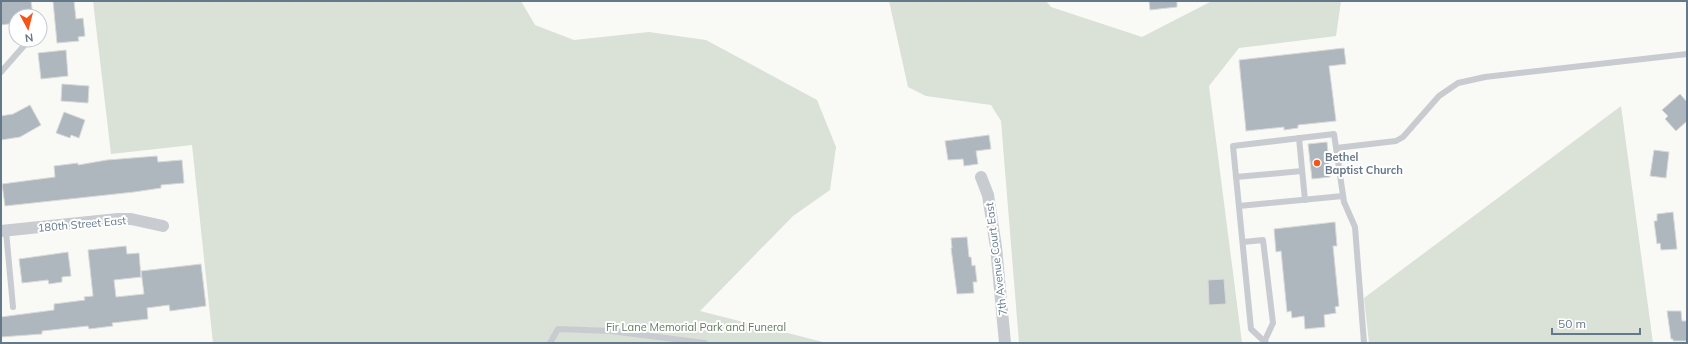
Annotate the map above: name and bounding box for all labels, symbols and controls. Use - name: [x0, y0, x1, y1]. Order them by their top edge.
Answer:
- north arrow: [8, 8, 48, 48]
- text: N: [24, 30, 34, 45]
- place label: Bethel Baptist Church: [1325, 150, 1403, 177]
- marker: Bethel Baptist Church: [1312, 158, 1322, 168]
- street label: 7th Avenue Court East: [982, 201, 1010, 316]
- street label: 180th Street East: [37, 213, 127, 235]
- scale bar: [1552, 310, 1640, 336]
- text: 50 m: [1558, 316, 1586, 331]
- park label: Fir Lane Memorial Park and Funeral: [606, 320, 786, 334]

